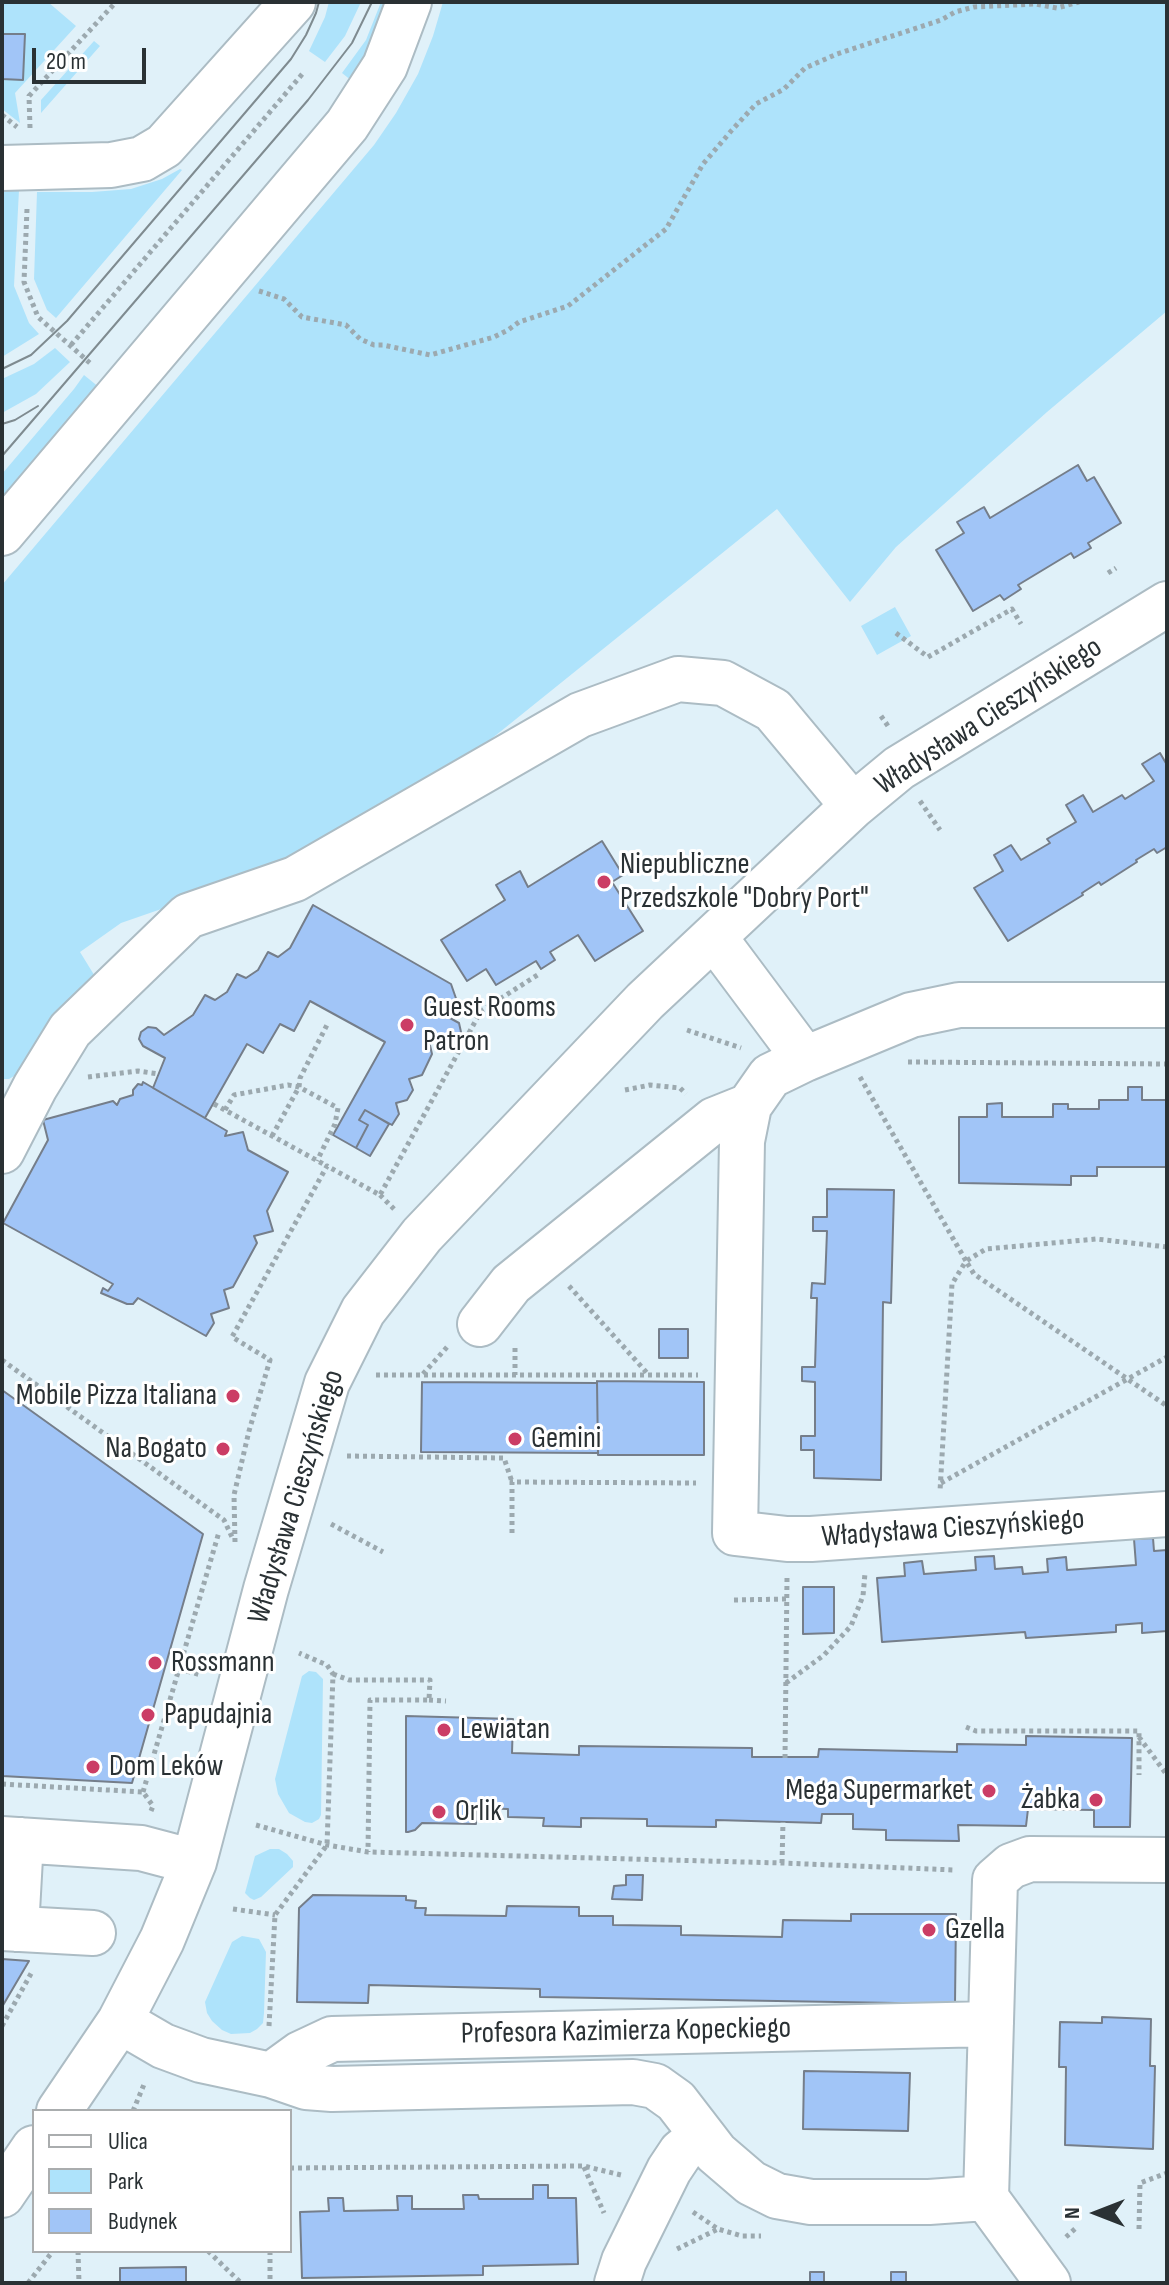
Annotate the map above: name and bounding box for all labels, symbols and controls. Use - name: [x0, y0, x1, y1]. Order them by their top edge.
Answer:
- scale bar: [36, 32, 150, 82]
- text: 20 m: [46, 47, 86, 76]
- street label: Władysława Cieszyńskiego: [869, 630, 1109, 804]
- place label: Niepubliczne Przedszkole "Dobry Port": [620, 847, 869, 918]
- marker: Niepubliczne Przedszkole "Dobry Port": [595, 873, 613, 891]
- place label: Guest Rooms Patron: [423, 990, 556, 1060]
- marker: Guest Rooms Patron: [398, 1016, 416, 1034]
- street label: Władysława Cieszyńskiego: [241, 1366, 353, 1628]
- place label: Mobile Pizza Italiana: [16, 1378, 217, 1414]
- marker: Mobile Pizza Italiana: [224, 1387, 242, 1405]
- place label: Gemini: [531, 1421, 601, 1457]
- marker: Gemini: [506, 1430, 524, 1448]
- place label: Na Bogato: [105, 1431, 207, 1467]
- marker: Na Bogato: [214, 1440, 232, 1458]
- street label: Władysława Cieszyńskiego: [820, 1502, 1086, 1556]
- place label: Rossmann: [171, 1645, 275, 1681]
- marker: Rossmann: [146, 1654, 164, 1672]
- place label: Papudajnia: [164, 1697, 272, 1733]
- marker: Papudajnia: [139, 1706, 157, 1724]
- place label: Lewiatan: [460, 1712, 550, 1748]
- marker: Lewiatan: [435, 1721, 453, 1739]
- place label: Dom Leków: [109, 1749, 223, 1785]
- marker: Dom Leków: [84, 1758, 102, 1776]
- place label: Mega Supermarket: [785, 1773, 973, 1809]
- marker: Mega Supermarket: [980, 1782, 998, 1800]
- place label: Żabka: [1021, 1782, 1080, 1818]
- marker: Żabka: [1087, 1791, 1105, 1809]
- place label: Orlik: [455, 1794, 502, 1830]
- marker: Orlik: [430, 1803, 448, 1821]
- place label: Gzella: [945, 1912, 1005, 1948]
- marker: Gzella: [920, 1921, 938, 1939]
- street label: Profesora Kazimierza Kopeckiego: [461, 2011, 791, 2053]
- legend: [32, 2109, 292, 2253]
- text: Ulica: [108, 2127, 148, 2156]
- text: Park: [108, 2167, 143, 2196]
- north arrow: [1057, 2173, 1137, 2253]
- text: Budynek: [108, 2207, 177, 2236]
- text: N: [1059, 2207, 1086, 2219]

